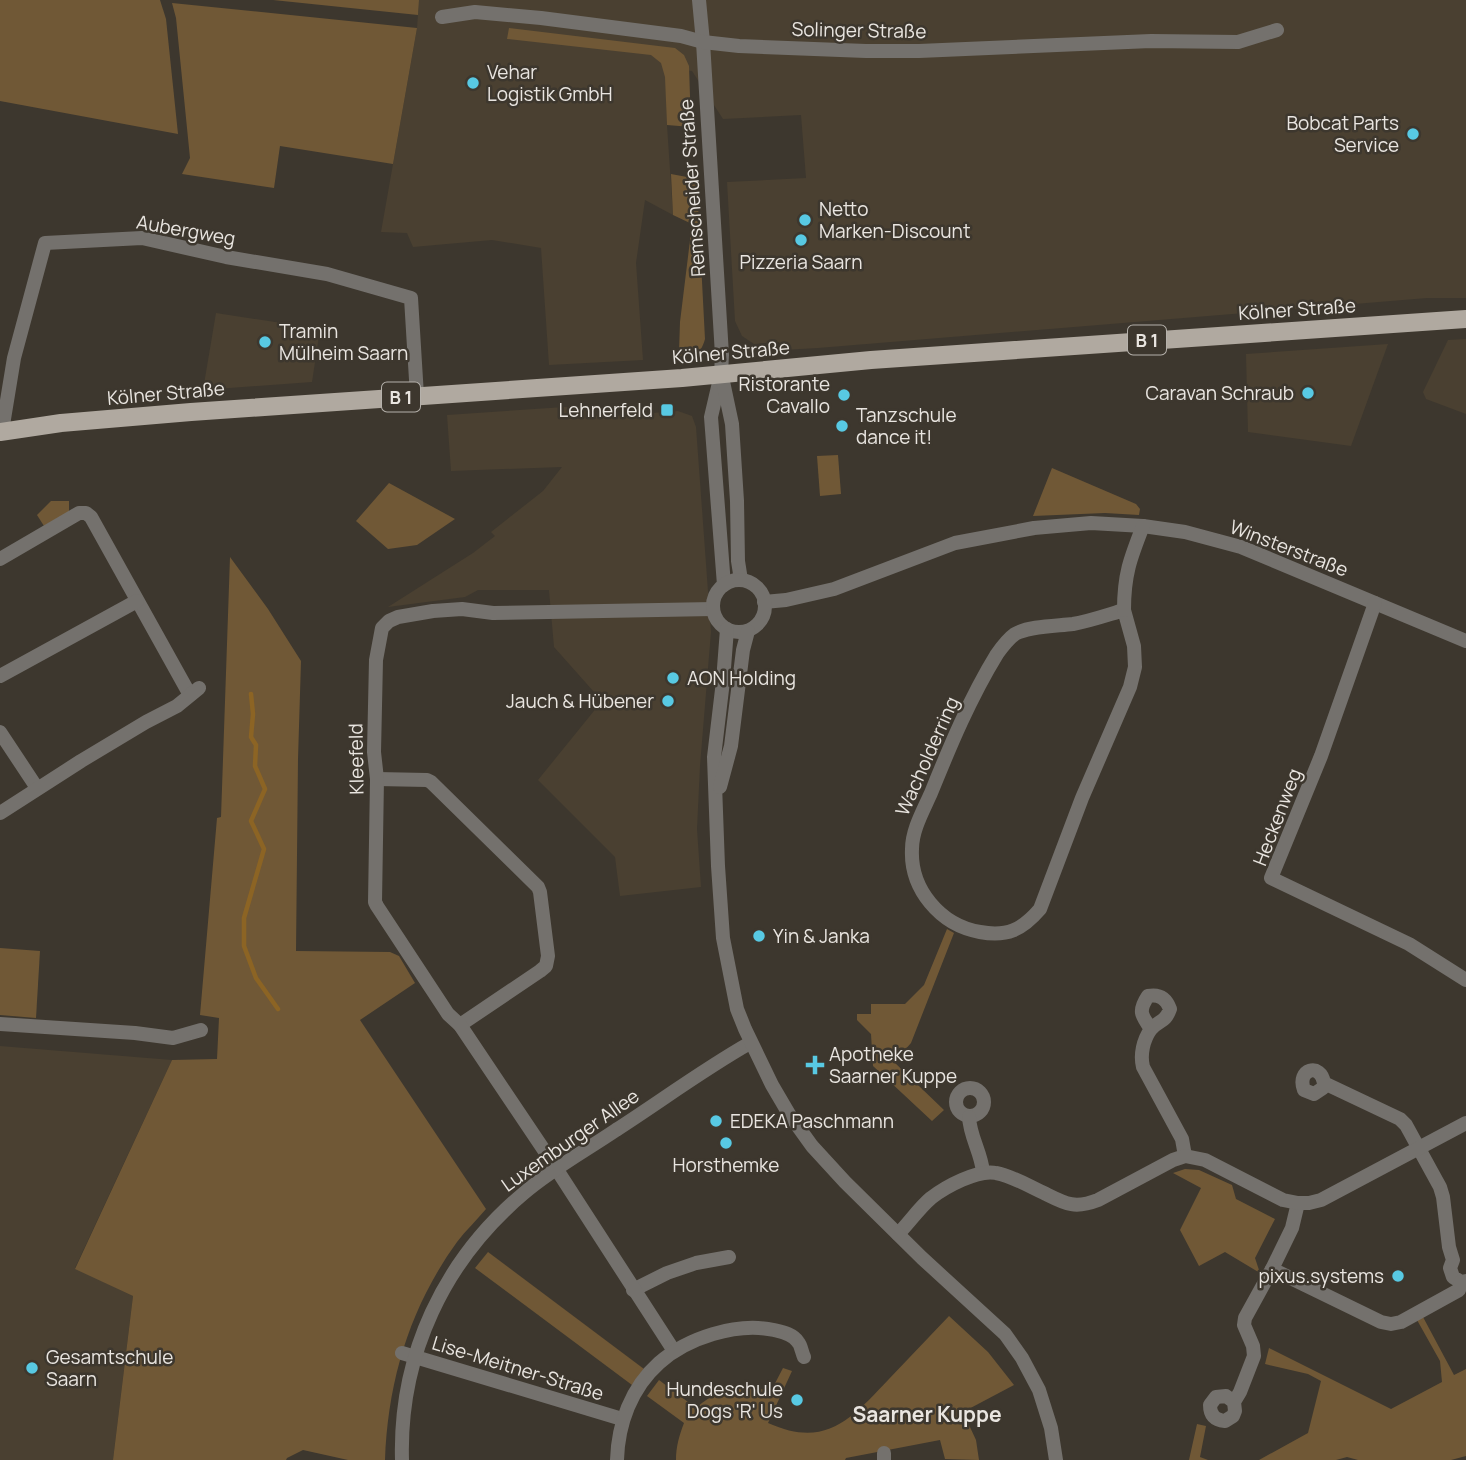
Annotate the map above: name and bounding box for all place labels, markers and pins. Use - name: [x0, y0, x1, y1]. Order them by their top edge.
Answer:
- place label: Vehar Logistik GmbH: [487, 59, 613, 107]
- marker: Vehar Logistik GmbH: [465, 75, 481, 91]
- place label: Bobcat Parts Service: [1286, 110, 1399, 158]
- marker: Bobcat Parts Service: [1405, 126, 1421, 142]
- place label: Netto Marken-Discount: [819, 196, 971, 244]
- marker: Netto Marken-Discount: [797, 212, 813, 228]
- marker: Pizzeria Saarn: [793, 232, 809, 248]
- place label: Pizzeria Saarn: [740, 249, 862, 275]
- place label: Tramin Mülheim Saarn: [279, 318, 408, 366]
- marker: Tramin Mülheim Saarn: [257, 334, 273, 350]
- place label: Ristorante Cavallo: [738, 371, 830, 419]
- place label: Caravan Schraub: [1145, 380, 1294, 406]
- marker: Caravan Schraub: [1300, 385, 1316, 401]
- marker: Ristorante Cavallo: [836, 387, 852, 403]
- place label: Lehnerfeld: [559, 397, 653, 423]
- marker: Lehnerfeld: [659, 402, 675, 418]
- place label: Tanzschule dance it!: [856, 402, 957, 450]
- marker: Tanzschule dance it!: [834, 418, 850, 434]
- place label: AON Holding: [687, 665, 796, 691]
- marker: AON Holding: [665, 670, 681, 686]
- place label: Jauch & Hübener: [506, 688, 654, 714]
- marker: Jauch & Hübener: [660, 693, 676, 709]
- place label: Yin & Janka: [773, 923, 870, 949]
- marker: Yin & Janka: [751, 928, 767, 944]
- place label: Apotheke Saarner Kuppe: [829, 1041, 957, 1089]
- marker: Apotheke Saarner Kuppe: [807, 1057, 823, 1073]
- place label: EDEKA Paschmann: [730, 1108, 894, 1134]
- marker: EDEKA Paschmann: [708, 1113, 724, 1129]
- marker: Horsthemke: [718, 1135, 734, 1151]
- place label: Horsthemke: [673, 1152, 779, 1178]
- place label: pixus.systems: [1258, 1263, 1384, 1289]
- marker: pixus.systems: [1390, 1268, 1406, 1284]
- place label: Gesamtschule Saarn: [46, 1344, 173, 1392]
- marker: Gesamtschule Saarn: [24, 1360, 40, 1376]
- place label: Hundeschule Dogs 'R' Us: [667, 1376, 783, 1424]
- marker: Hundeschule Dogs 'R' Us: [789, 1392, 805, 1408]

